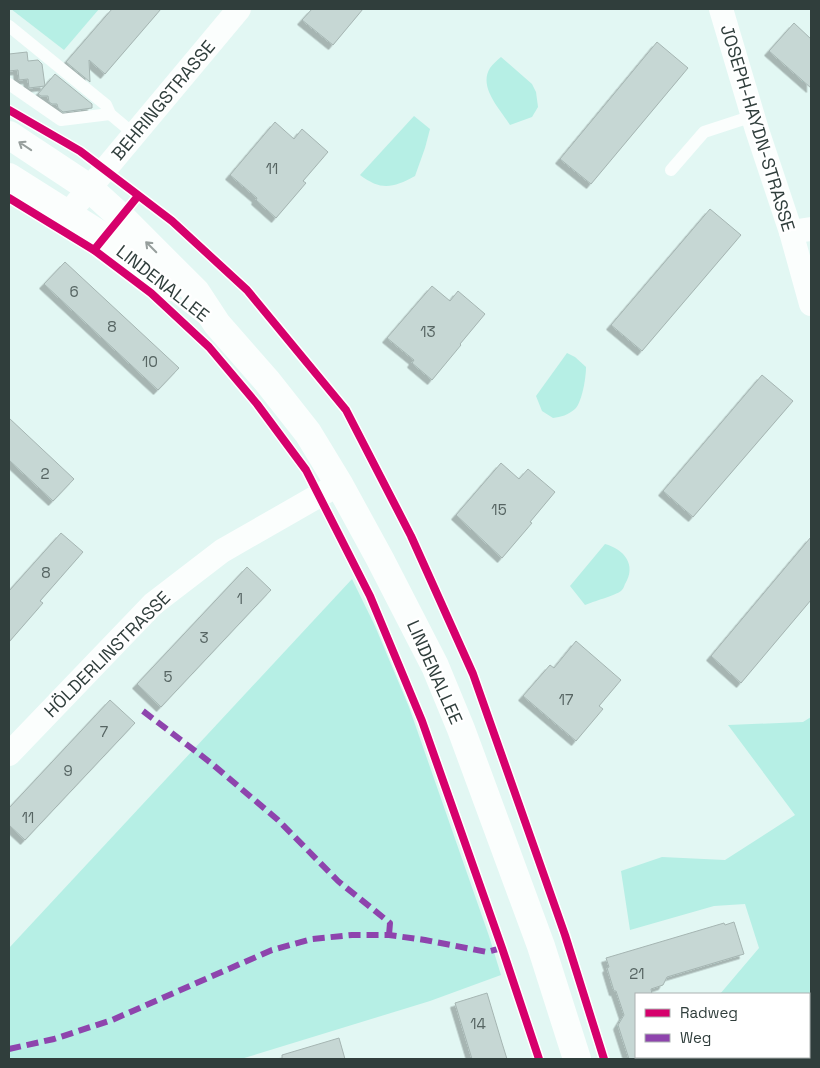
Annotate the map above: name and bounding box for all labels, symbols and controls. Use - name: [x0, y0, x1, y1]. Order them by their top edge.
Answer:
- street label: JOSEPH-HAYDN-STRASSE: [716, 22, 800, 234]
- street label: BEHRINGSTRASSE: [106, 35, 220, 165]
- one-way arrow: [18, 141, 32, 151]
- house number: 11: [266, 159, 278, 178]
- street label: LINDENALLEE: [112, 240, 214, 326]
- one-way arrow: [145, 241, 157, 253]
- house number: 6: [69, 282, 79, 301]
- house number: 8: [107, 317, 117, 336]
- house number: 13: [420, 322, 436, 341]
- house number: 10: [142, 352, 158, 371]
- house number: 2: [40, 464, 50, 483]
- house number: 15: [491, 500, 507, 519]
- house number: 8: [41, 563, 51, 582]
- street label: HÖLDERLINSTRASSE: [39, 586, 175, 722]
- house number: 1: [237, 589, 243, 608]
- street label: LINDENALLEE: [402, 616, 468, 728]
- house number: 3: [199, 628, 209, 647]
- house number: 5: [164, 667, 173, 686]
- house number: 17: [559, 690, 573, 709]
- house number: 7: [100, 722, 108, 741]
- house number: 9: [63, 761, 73, 780]
- house number: 11: [22, 808, 34, 827]
- house number: 21: [629, 964, 645, 983]
- legend: [635, 993, 810, 1058]
- text: Radweg: [680, 1003, 738, 1022]
- house number: 14: [470, 1014, 486, 1033]
- text: Weg: [680, 1028, 711, 1047]

